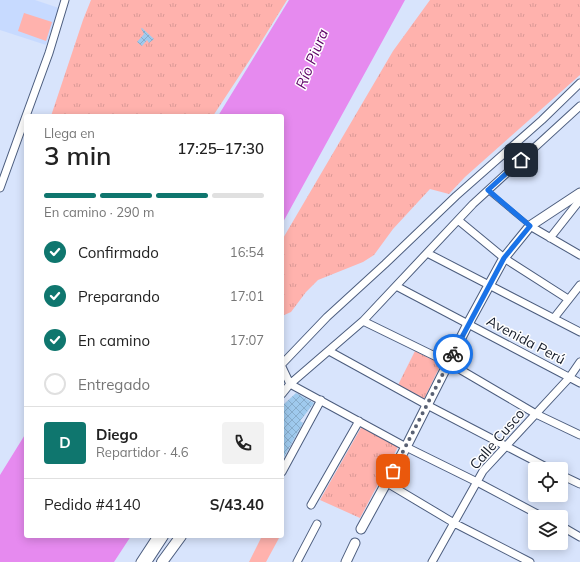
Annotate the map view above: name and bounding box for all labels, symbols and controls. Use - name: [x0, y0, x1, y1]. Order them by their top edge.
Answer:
- water label: Río Piura: [291, 26, 332, 91]
- text: Llega en: [44, 125, 95, 141]
- text: 3 min: [44, 139, 112, 172]
- text: 17:25–17:30: [177, 139, 264, 158]
- pin: [504, 143, 538, 177]
- icon: home: [510, 149, 532, 171]
- text: En camino · 290 m: [44, 204, 154, 220]
- icon: check: [44, 241, 66, 263]
- text: Confirmado: [78, 243, 159, 262]
- text: 16:54: [230, 244, 264, 260]
- icon: check: [44, 285, 66, 307]
- text: Preparando: [78, 287, 160, 306]
- text: 17:01: [230, 288, 264, 304]
- street label: Avenida Perú: [484, 312, 568, 368]
- icon: check: [44, 329, 66, 351]
- text: En camino: [78, 331, 150, 350]
- text: 17:07: [230, 332, 264, 348]
- courier: [433, 334, 473, 374]
- icon: bike: [442, 343, 464, 365]
- text: Entregado: [78, 375, 150, 394]
- street label: Calle Cusco: [466, 405, 528, 473]
- button: phone: [222, 422, 264, 464]
- text: Diego: [96, 425, 138, 444]
- text: D: [59, 433, 71, 452]
- text: Repartidor · 4.6: [96, 444, 189, 460]
- pin: [376, 454, 410, 488]
- icon: bag: [382, 460, 404, 482]
- map controls: [528, 462, 568, 550]
- button: locate: [528, 462, 568, 502]
- text: Pedido #4140: [44, 495, 141, 514]
- text: S/43.40: [210, 495, 264, 514]
- button: layers: [528, 510, 568, 550]

